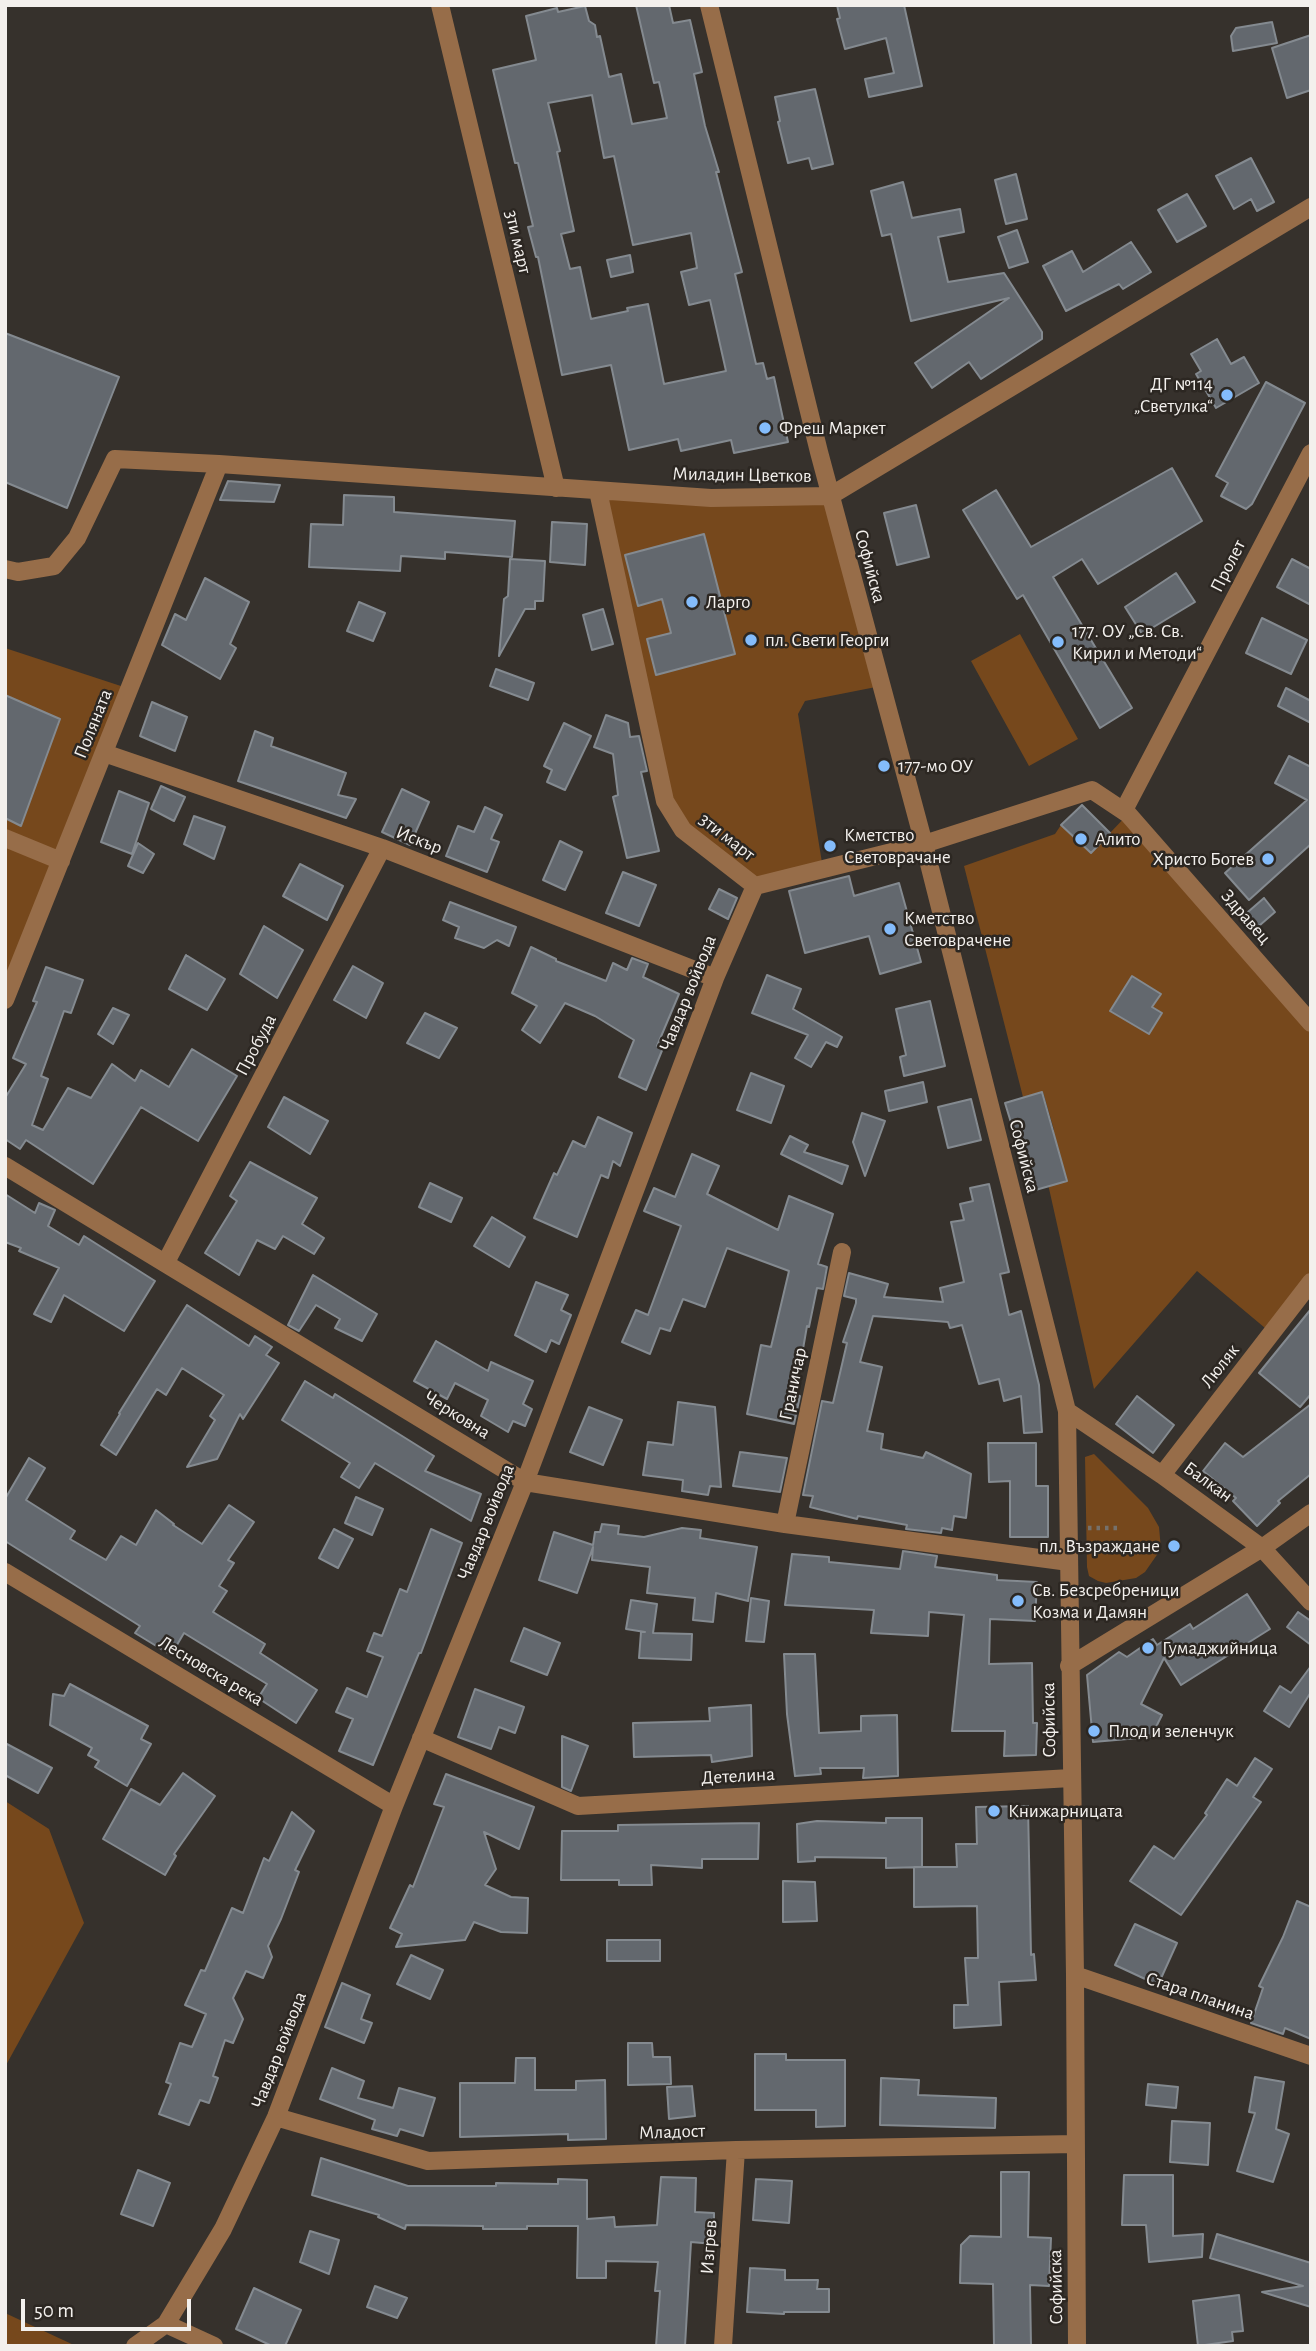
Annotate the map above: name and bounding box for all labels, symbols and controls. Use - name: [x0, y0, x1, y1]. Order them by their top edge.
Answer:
- street label: 3ти март: [500, 208, 536, 276]
- place label: ДГ №114 „Светулка“: [1134, 373, 1213, 417]
- marker: ДГ №114 „Светулка“: [1219, 387, 1235, 403]
- place label: Фреш Маркет: [779, 417, 886, 439]
- marker: Фреш Маркет: [757, 420, 773, 436]
- street label: Миладин Цветков: [672, 462, 812, 488]
- street label: Софийска: [849, 527, 891, 605]
- street label: Пролет: [1205, 536, 1251, 596]
- place label: Ларго: [706, 591, 750, 613]
- marker: Ларго: [684, 594, 700, 610]
- place label: 177. ОУ „Св. Св. Кирил и Методи“: [1072, 620, 1202, 664]
- place label: пл. Свети Георги: [765, 629, 890, 651]
- marker: пл. Свети Георги: [743, 632, 759, 648]
- marker: 177. ОУ „Св. Св. Кирил и Методи“: [1050, 634, 1066, 650]
- street label: Поляната: [69, 686, 117, 762]
- place label: 177-мо ОУ: [898, 755, 973, 777]
- marker: 177-мо ОУ: [876, 758, 892, 774]
- street label: 3ти март: [695, 808, 759, 866]
- street label: Искър: [393, 821, 445, 859]
- place label: Кметство Световрачане: [844, 824, 951, 868]
- place label: Алито: [1095, 828, 1141, 850]
- marker: Алито: [1073, 831, 1089, 847]
- marker: Кметство Световрачане: [822, 838, 838, 854]
- place label: Христо Ботев: [1153, 848, 1254, 870]
- marker: Христо Ботев: [1260, 851, 1276, 867]
- street label: Здравец: [1216, 885, 1276, 949]
- place label: Кметство Световрачене: [904, 907, 1011, 951]
- marker: Кметство Световрачене: [882, 921, 898, 937]
- street label: Чавдар войвода: [654, 932, 722, 1054]
- street label: Пробуда: [230, 1010, 282, 1080]
- street label: Софийска: [1004, 1117, 1044, 1195]
- street label: Люляк: [1196, 1339, 1244, 1393]
- street label: Граничар: [774, 1346, 812, 1422]
- street label: Черковна: [420, 1386, 494, 1444]
- street label: Балкан: [1179, 1457, 1237, 1507]
- street label: Чавдар войвода: [452, 1461, 520, 1583]
- place label: пл. Възраждане: [1039, 1535, 1160, 1557]
- marker: пл. Възраждане: [1166, 1538, 1182, 1554]
- place label: Св. Безсребреници Козма и Дамян: [1032, 1579, 1180, 1623]
- marker: Св. Безсребреници Козма и Дамян: [1010, 1593, 1026, 1609]
- street label: Лесновска река: [154, 1631, 268, 1711]
- place label: Гумаджийница: [1162, 1637, 1278, 1659]
- marker: Гумаджийница: [1140, 1640, 1156, 1656]
- street label: Софийска: [1037, 1682, 1061, 1758]
- place label: Плод и зеленчук: [1108, 1720, 1234, 1742]
- marker: Плод и зеленчук: [1086, 1723, 1102, 1739]
- street label: Детелина: [701, 1763, 775, 1789]
- place label: Книжарницата: [1008, 1800, 1123, 1822]
- marker: Книжарницата: [986, 1803, 1002, 1819]
- street label: Стара планина: [1143, 1967, 1257, 2025]
- street label: Чавдар войвода: [246, 1989, 312, 2111]
- street label: Младост: [638, 2119, 706, 2145]
- street label: Изгрев: [696, 2219, 722, 2275]
- street label: Софийска: [1044, 2249, 1068, 2325]
- scale bar: [24, 2284, 194, 2328]
- text: 50 m: [34, 2300, 74, 2321]

